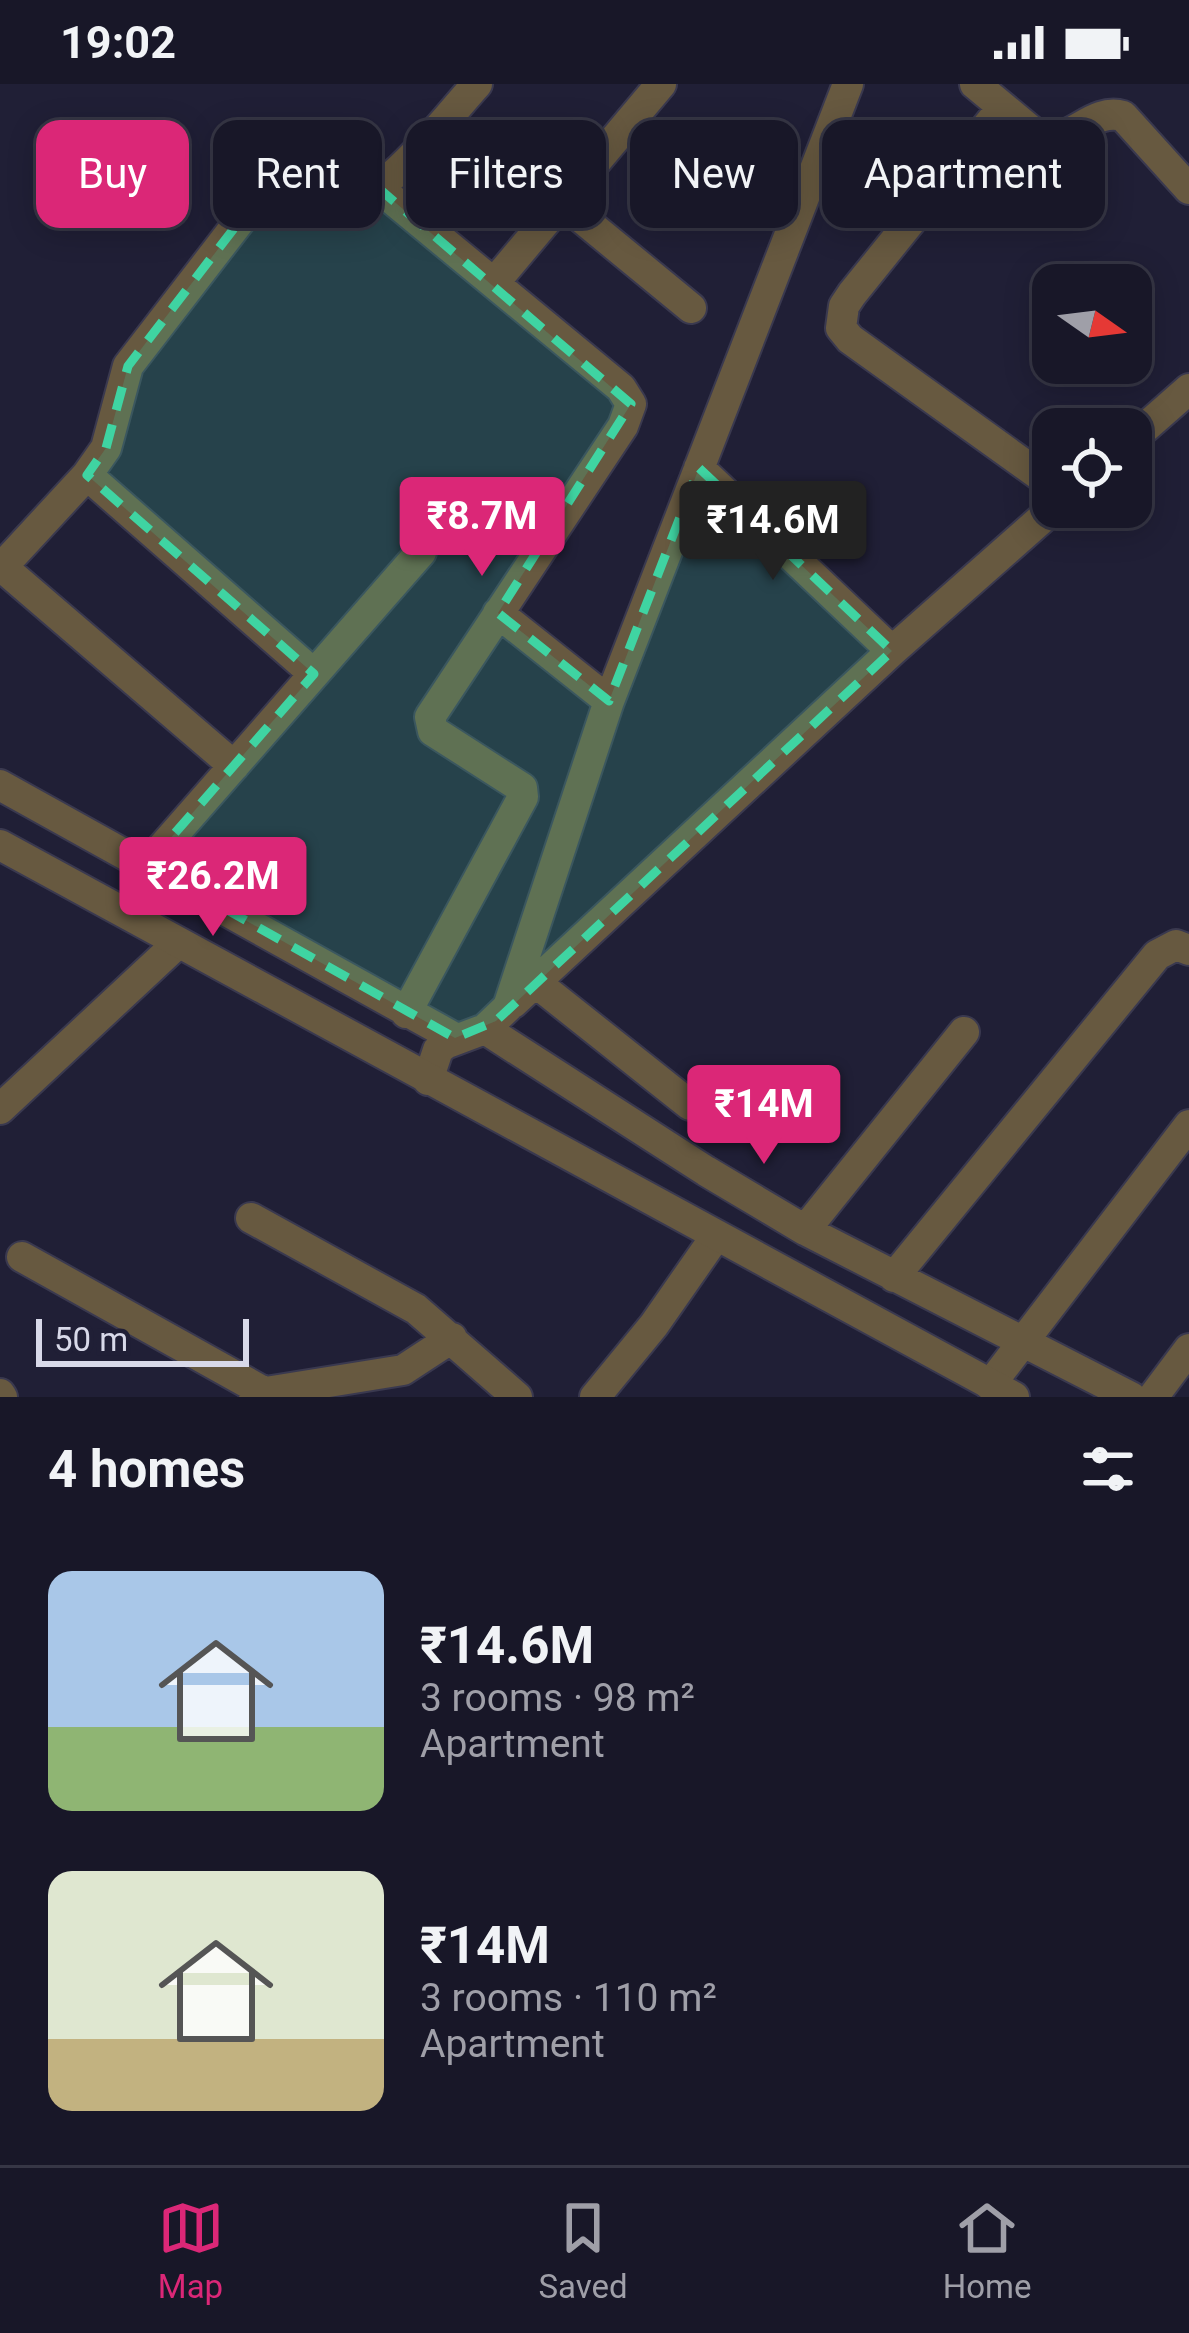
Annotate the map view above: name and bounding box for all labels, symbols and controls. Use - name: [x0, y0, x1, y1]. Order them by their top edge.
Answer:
- text: 19:02: [60, 16, 176, 69]
- chip: Buy: [36, 120, 189, 228]
- chip: Rent: [213, 120, 382, 228]
- chip: Filters: [406, 120, 606, 228]
- chip: New: [630, 120, 798, 228]
- chip: Apartment: [822, 120, 1105, 228]
- north arrow: [1032, 264, 1152, 384]
- map controls: [1032, 264, 1152, 528]
- button: locate: [1032, 408, 1152, 528]
- pin: ₹8.7M: [398, 477, 566, 579]
- pin: ₹14.6M: [675, 481, 871, 583]
- text: ₹8.7M: [427, 493, 537, 539]
- text: ₹14.6M: [706, 497, 840, 543]
- pin: ₹26.2M: [115, 837, 311, 939]
- text: ₹26.2M: [146, 853, 280, 899]
- pin: ₹14M: [693, 1065, 835, 1167]
- text: ₹14M: [714, 1081, 814, 1127]
- scale bar: [36, 1313, 249, 1366]
- text: 50 m: [54, 1320, 128, 1359]
- icon: filters: [1075, 1436, 1141, 1502]
- text: 4 homes: [48, 1440, 245, 1499]
- text: ₹14.6M: [420, 1616, 594, 1675]
- icon: home: [144, 1619, 288, 1763]
- text: 3 rooms · 98 m²: [420, 1675, 695, 1721]
- text: Apartment: [420, 1721, 605, 1767]
- text: ₹14M: [420, 1916, 550, 1975]
- icon: home: [144, 1919, 288, 2063]
- text: 3 rooms · 110 m²: [420, 1975, 717, 2021]
- text: Apartment: [420, 2021, 605, 2067]
- tab: Map: [158, 2195, 224, 2306]
- tab: Saved: [539, 2195, 628, 2306]
- tab: Home: [943, 2195, 1032, 2306]

